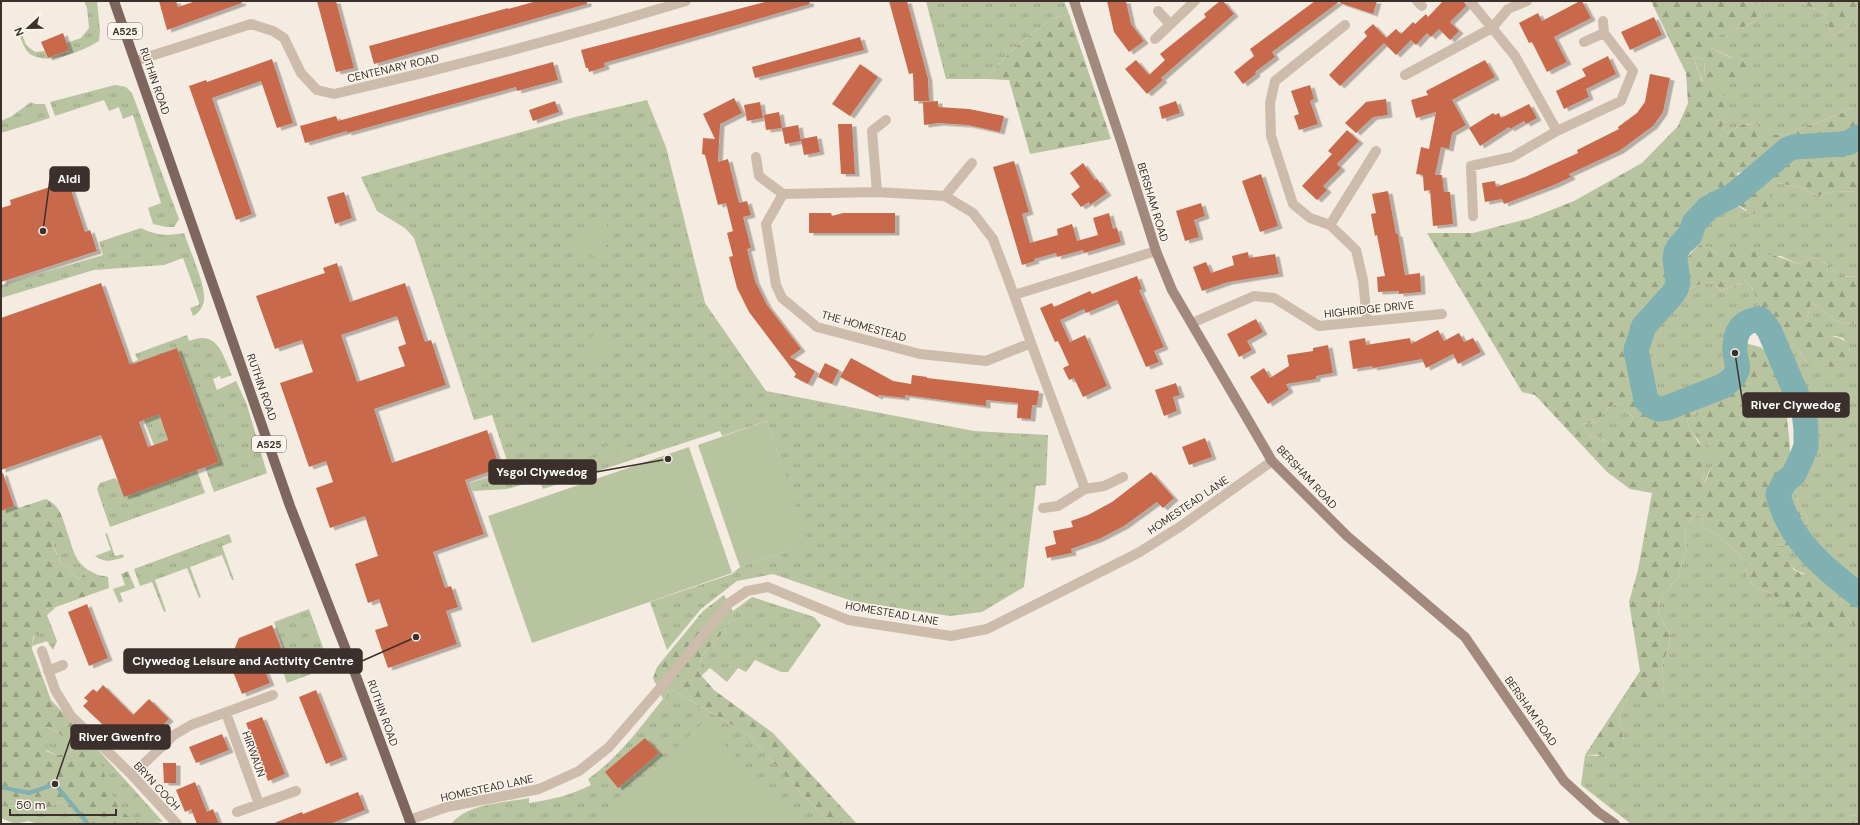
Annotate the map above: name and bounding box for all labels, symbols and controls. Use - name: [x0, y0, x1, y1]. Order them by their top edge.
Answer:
- north arrow: [8, 8, 48, 48]
- road number: A525: [108, 23, 142, 39]
- text: N: [11, 25, 27, 38]
- street label: RUTHIN ROAD: [137, 46, 173, 117]
- street label: CENTENARY ROAD: [346, 51, 441, 85]
- street label: BERSHAM ROAD: [1134, 161, 1172, 244]
- callout: Aldi: [50, 167, 89, 191]
- text: Aldi: [58, 171, 80, 187]
- street label: HIGHRIDGE DRIVE: [1323, 297, 1415, 321]
- street label: THE HOMESTEAD: [820, 307, 909, 345]
- street label: RUTHIN ROAD: [244, 352, 280, 423]
- callout: River Clywedog: [1743, 393, 1849, 417]
- text: River Clywedog: [1751, 397, 1841, 413]
- road number: A525: [252, 436, 286, 452]
- street label: BERSHAM ROAD: [1274, 442, 1340, 512]
- callout: Ysgol Clywedog: [489, 460, 596, 484]
- text: Ysgol Clywedog: [496, 464, 588, 480]
- street label: HOMESTEAD LANE: [1145, 473, 1231, 537]
- street label: HOMESTEAD LANE: [844, 598, 940, 628]
- callout: Clywedog Leisure and Activity Centre: [124, 649, 362, 673]
- text: Clywedog Leisure and Activity Centre: [132, 653, 354, 669]
- street label: BERSHAM ROAD: [1502, 673, 1561, 749]
- street label: RUTHIN ROAD: [364, 678, 402, 749]
- callout: River Gwenfro: [71, 725, 170, 749]
- text: River Gwenfro: [79, 729, 161, 745]
- street label: HIRWAUN: [239, 729, 269, 779]
- street label: BRYN COCH: [131, 759, 183, 813]
- street label: HOMESTEAD LANE: [439, 771, 535, 805]
- scale bar: [10, 791, 116, 817]
- text: 50 m: [16, 797, 45, 813]

